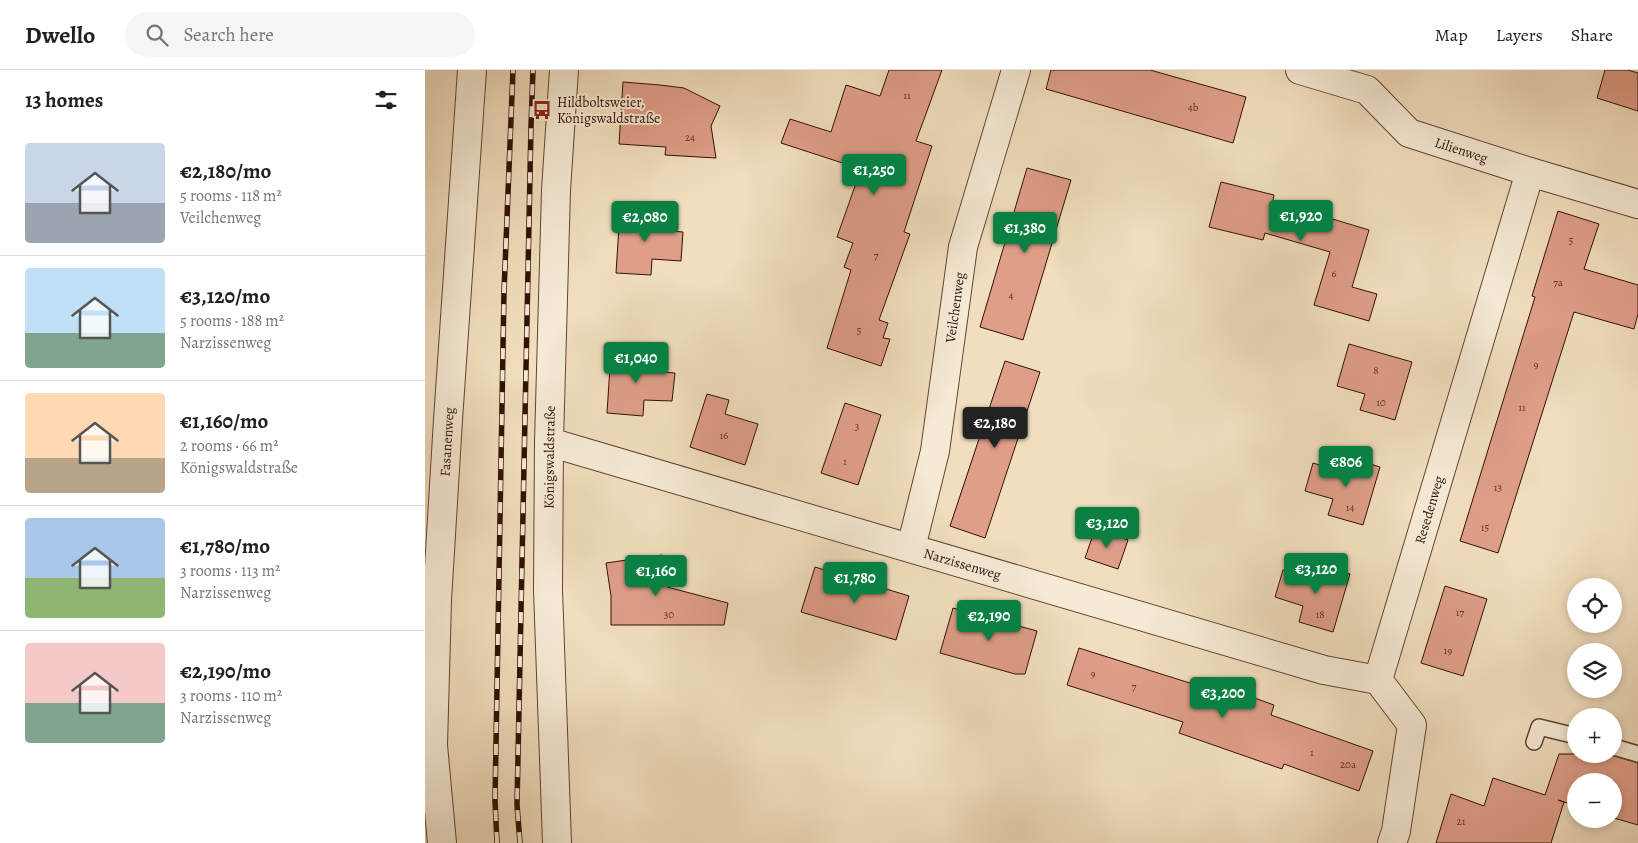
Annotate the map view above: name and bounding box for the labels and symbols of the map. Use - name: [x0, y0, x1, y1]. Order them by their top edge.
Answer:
- house number: 11: [903, 88, 911, 103]
- place label: Hildboltsweier, Königswaldstraße: [557, 93, 660, 128]
- bus stop icon: Hildboltsweier, Königswaldstraße: [531, 99, 553, 121]
- house number: 4b: [1188, 100, 1199, 115]
- house number: 24: [685, 130, 695, 145]
- street label: Lilienweg: [1432, 133, 1490, 168]
- pin: €1,250: [833, 154, 915, 196]
- pin: €2,080: [604, 200, 686, 243]
- pin: €1,920: [1260, 200, 1342, 242]
- pin: €1,380: [984, 212, 1066, 254]
- house number: 5: [1569, 233, 1574, 248]
- house number: 7: [874, 248, 879, 263]
- house number: 6: [1331, 266, 1337, 281]
- street label: Veilchenweg: [941, 271, 969, 345]
- house number: 7a: [1553, 275, 1564, 290]
- house number: 4: [1009, 288, 1014, 303]
- house number: 5: [857, 323, 862, 338]
- pin: €1,040: [595, 342, 677, 384]
- house number: 9: [1533, 357, 1539, 372]
- house number: 8: [1373, 363, 1379, 378]
- house number: 10: [1376, 395, 1386, 410]
- house number: 11: [1518, 400, 1526, 415]
- street label: Königswaldstraße: [540, 405, 560, 509]
- street label: Fasanenweg: [436, 406, 459, 477]
- pin: €2,180: [954, 406, 1036, 449]
- house number: 3: [855, 419, 859, 434]
- house number: 16: [720, 428, 728, 443]
- pin: €806: [1316, 446, 1376, 488]
- house number: 1: [843, 454, 847, 469]
- street label: Resedenweg: [1410, 473, 1449, 546]
- house number: 13: [1494, 480, 1502, 495]
- house number: 14: [1346, 500, 1354, 515]
- pin: €3,120: [1066, 506, 1148, 549]
- house number: 15: [1481, 520, 1490, 535]
- street label: Narzissenweg: [921, 544, 1003, 585]
- pin: €3,120: [1275, 552, 1357, 595]
- pin: €1,160: [615, 554, 697, 597]
- pin: €1,780: [814, 562, 896, 604]
- pin: €2,190: [948, 600, 1030, 642]
- house number: 17: [1456, 605, 1465, 620]
- house number: 30: [664, 607, 674, 622]
- house number: 18: [1315, 607, 1325, 622]
- house number: 19: [1444, 643, 1452, 658]
- house number: 9: [1090, 666, 1096, 681]
- pin: €3,200: [1182, 676, 1264, 719]
- house number: 7: [1132, 679, 1137, 694]
- house number: 1: [1310, 745, 1314, 760]
- house number: 20a: [1340, 757, 1357, 772]
- house number: 21: [1457, 814, 1466, 829]

